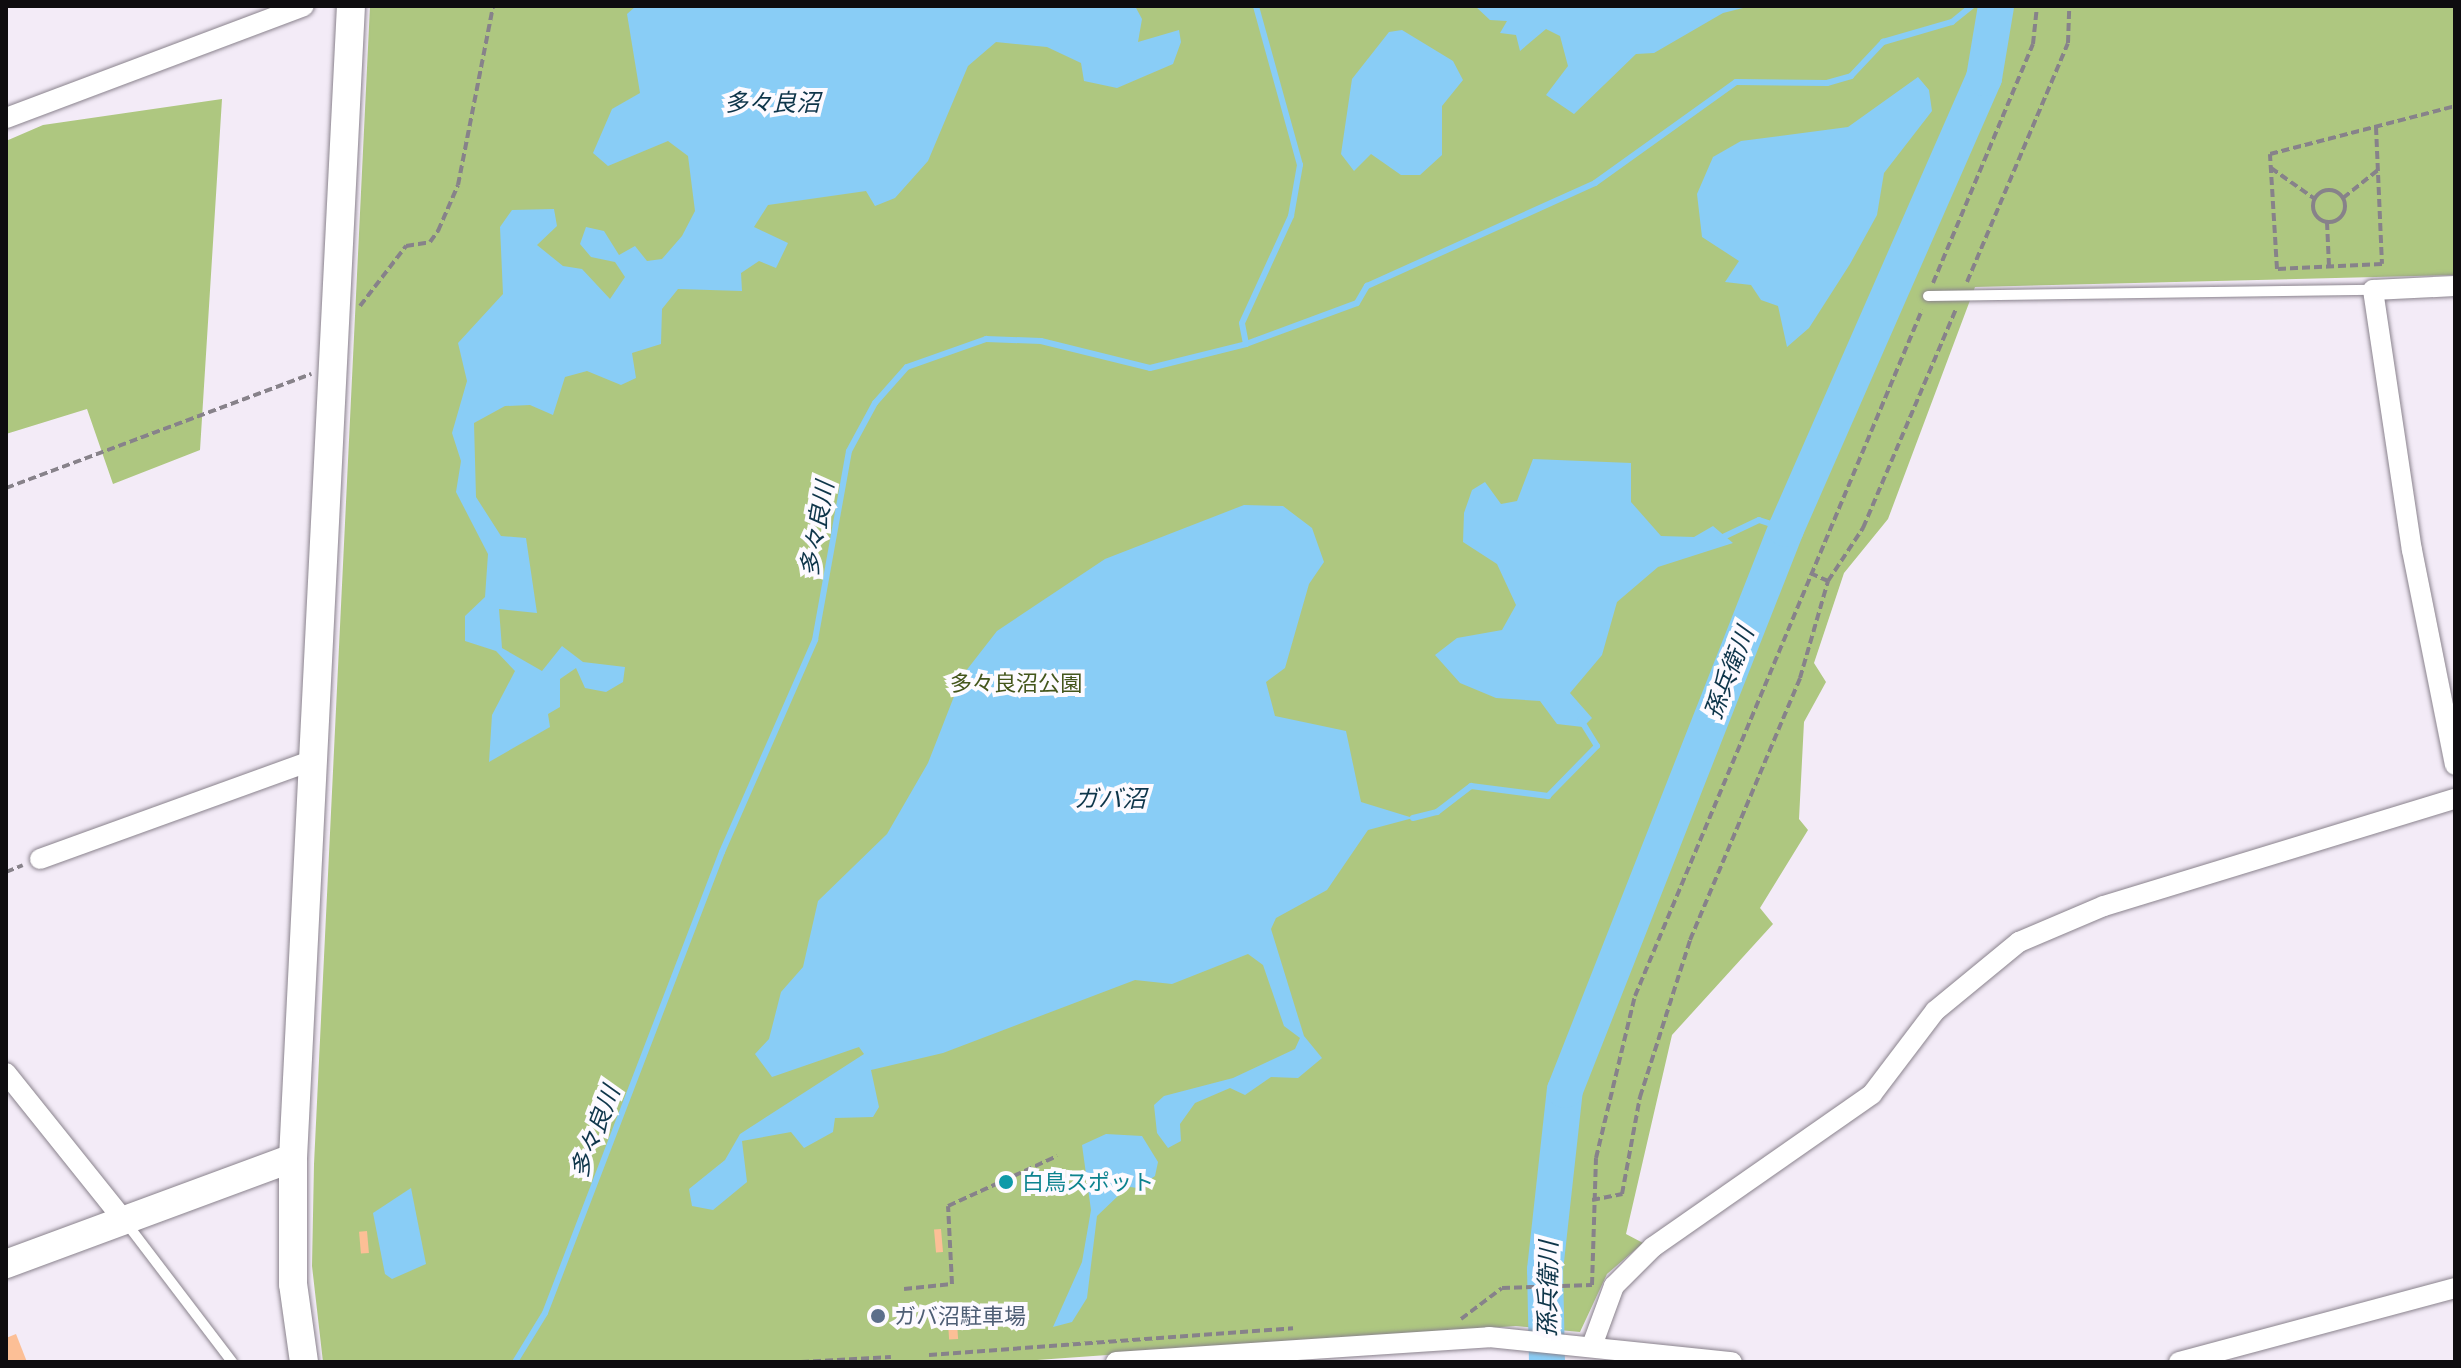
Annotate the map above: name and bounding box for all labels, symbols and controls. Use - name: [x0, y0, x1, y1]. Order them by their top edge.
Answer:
- water label: 多々良沼: [724, 89, 820, 117]
- water label: 多々良川: [794, 479, 840, 579]
- water label: 孫兵衛川: [1698, 623, 1760, 723]
- park label: 多々良沼公園: [950, 670, 1082, 696]
- water label: ガバ沼: [1074, 785, 1146, 813]
- water label: 多々良川: [564, 1082, 626, 1182]
- place label: 白鳥スポット: [1022, 1169, 1154, 1195]
- marker: 白鳥スポット: [997, 1173, 1015, 1191]
- water label: 孫兵衛川: [1533, 1241, 1563, 1337]
- place label: ガバ沼駐車場: [894, 1303, 1026, 1329]
- marker: ガバ沼駐車場: [869, 1307, 887, 1325]

